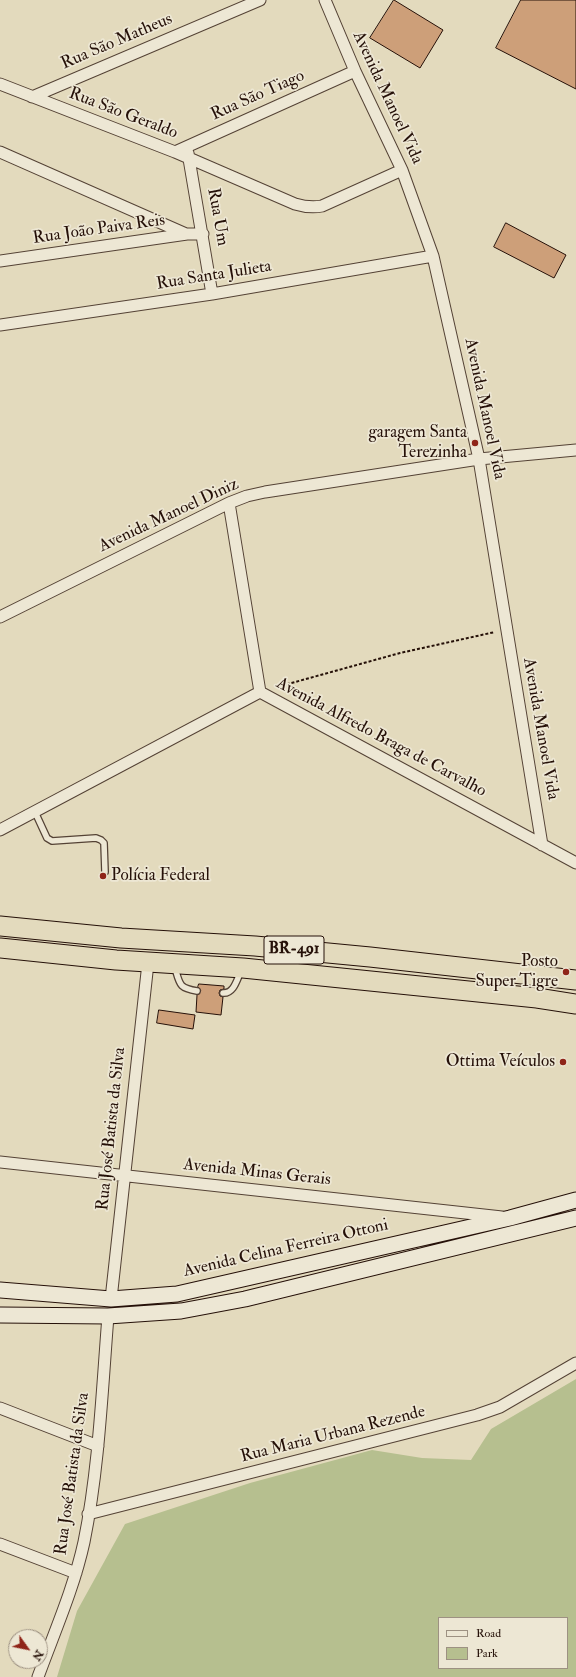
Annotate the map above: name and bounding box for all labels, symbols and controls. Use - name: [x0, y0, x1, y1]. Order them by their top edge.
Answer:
- street label: Rua São Matheus: [58, 9, 176, 75]
- street label: Avenida Manoel Vida: [347, 29, 427, 167]
- street label: Rua São Tiago: [208, 66, 308, 126]
- street label: Rua São Geraldo: [66, 84, 180, 144]
- street label: Rua Um: [202, 186, 232, 248]
- street label: Rua João Paiva Reis: [32, 211, 166, 249]
- street label: Rua Santa Julieta: [155, 257, 273, 295]
- street label: Avenida Manoel Vida: [459, 337, 509, 481]
- place label: garagem Santa Terezinha: [368, 423, 467, 463]
- marker: garagem Santa Terezinha: [470, 438, 480, 448]
- street label: Avenida Manoel Diniz: [96, 475, 242, 557]
- street label: Avenida Manoel Vida: [517, 656, 563, 802]
- street label: Avenida Alfredo Braga de Carvalho: [273, 674, 489, 802]
- place label: Polícia Federal: [111, 866, 210, 886]
- marker: Polícia Federal: [98, 871, 108, 881]
- road number: BR-491: [264, 936, 324, 964]
- place label: Posto Super Tigre: [476, 952, 558, 992]
- marker: Posto Super Tigre: [561, 967, 571, 977]
- street label: Rua José Batista da Silva: [93, 1046, 131, 1212]
- place label: Ottima Veículos: [446, 1052, 555, 1072]
- marker: Ottima Veículos: [558, 1057, 568, 1067]
- street label: Avenida Minas Gerais: [182, 1155, 332, 1191]
- street label: Avenida Celina Ferreira Ottoni: [182, 1216, 390, 1282]
- street label: Rua José Batista da Silva: [51, 1391, 95, 1557]
- street label: Rua Maria Urbana Rezende: [239, 1402, 427, 1468]
- legend: [438, 1617, 568, 1669]
- text: Road: [476, 1626, 501, 1641]
- north arrow: [8, 1629, 48, 1669]
- text: Park: [476, 1646, 498, 1661]
- text: N: [30, 1648, 46, 1663]

